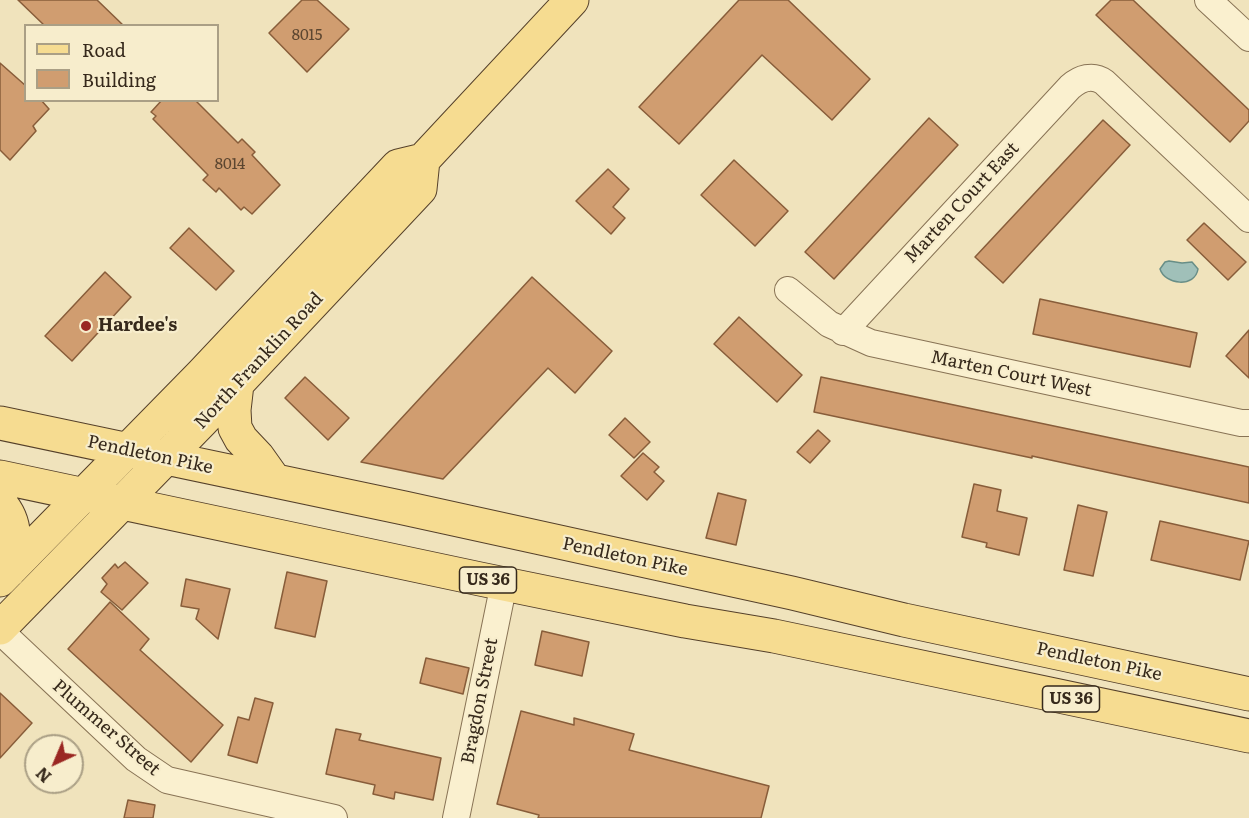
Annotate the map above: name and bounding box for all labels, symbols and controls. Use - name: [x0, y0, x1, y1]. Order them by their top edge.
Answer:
- legend: [24, 24, 219, 102]
- house number: 8015: [292, 27, 322, 45]
- text: Road: [82, 36, 126, 63]
- text: Building: [82, 66, 156, 93]
- street label: Marten Court East: [900, 138, 1024, 268]
- house number: 8014: [215, 156, 245, 174]
- street label: North Franklin Road: [190, 288, 328, 434]
- place label: Hardee's: [98, 315, 177, 337]
- marker: Hardee's: [79, 319, 93, 333]
- street label: Marten Court West: [929, 346, 1093, 402]
- street label: Pendleton Pike: [85, 431, 215, 479]
- street label: Pendleton Pike: [560, 533, 690, 581]
- road number: US 36: [460, 567, 516, 593]
- street label: Bragdon Street: [457, 636, 503, 766]
- street label: Pendleton Pike: [1034, 638, 1164, 686]
- street label: Plummer Street: [48, 675, 164, 781]
- road number: US 36: [1042, 686, 1100, 712]
- north arrow: [24, 734, 84, 794]
- text: N: [30, 762, 56, 789]

